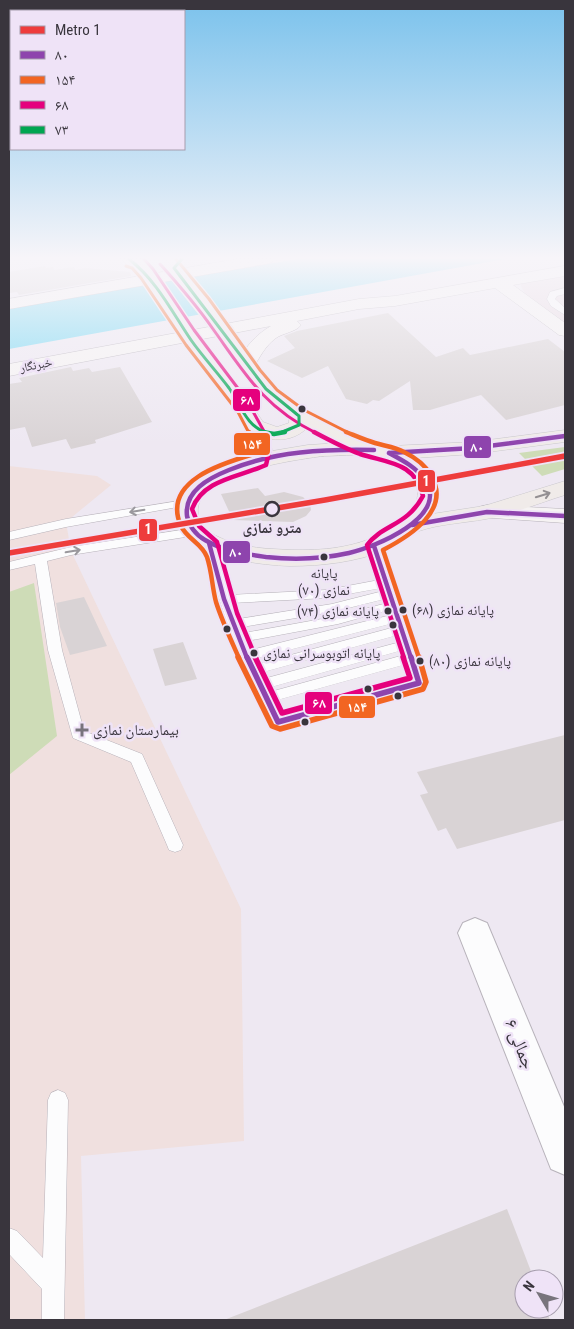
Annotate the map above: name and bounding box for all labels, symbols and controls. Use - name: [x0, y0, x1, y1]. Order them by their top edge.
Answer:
- legend: [10, 10, 185, 150]
- text: Metro 1: [55, 21, 101, 39]
- text: ۸۰: [55, 46, 68, 64]
- text: ۱۵۴: [55, 71, 75, 89]
- text: ۶۸: [55, 96, 69, 114]
- text: ۷۳: [55, 121, 69, 139]
- street label: خبرنگار: [18, 355, 54, 376]
- line badge: ۶۸: [232, 388, 261, 412]
- text: ۶۸: [240, 392, 254, 408]
- unlabelled marker: [297, 404, 307, 414]
- line badge: ۱۵۴: [233, 432, 271, 456]
- line badge: ۸۰: [463, 435, 492, 459]
- text: ۱۵۴: [242, 436, 262, 452]
- text: ۸۰: [470, 439, 484, 455]
- line badge: 1: [417, 469, 436, 493]
- text: 1: [422, 473, 430, 489]
- one-way arrow: [534, 489, 550, 499]
- marker: مترو نمازی: [264, 501, 280, 517]
- one-way arrow: [130, 506, 146, 516]
- line badge: 1: [138, 518, 158, 542]
- place label: مترو نمازی: [242, 519, 302, 537]
- text: 1: [144, 521, 152, 537]
- line badge: ۸۰: [222, 540, 251, 564]
- text: ۸۰: [229, 544, 243, 560]
- one-way arrow: [65, 545, 81, 555]
- marker: پایانه نمازی (۷۰): [319, 552, 329, 562]
- place label: پایانه نمازی (۷۰): [298, 565, 350, 599]
- place label: پایانه نمازی (۶۸): [412, 602, 494, 619]
- place label: پایانه نمازی (۷۴): [297, 603, 379, 620]
- marker: پایانه نمازی (۶۸): [398, 605, 408, 615]
- marker: پایانه نمازی (۷۴): [383, 606, 393, 616]
- unlabelled marker: [388, 620, 398, 630]
- unlabelled marker: [222, 624, 232, 634]
- place label: پایانه اتوبوسرانی نمازی: [263, 645, 380, 662]
- marker: پایانه اتوبوسرانی نمازی: [249, 648, 259, 658]
- place label: پایانه نمازی (۸۰): [429, 653, 511, 670]
- marker: پایانه نمازی (۸۰): [415, 656, 425, 666]
- unlabelled marker: [363, 684, 373, 694]
- line badge: ۶۸: [304, 691, 333, 715]
- unlabelled marker: [393, 691, 403, 701]
- text: ۶۸: [312, 695, 326, 711]
- line badge: ۱۵۴: [338, 695, 376, 719]
- text: ۱۵۴: [347, 699, 367, 715]
- unlabelled marker: [300, 717, 310, 727]
- place label: بیمارستان نمازی: [93, 721, 179, 740]
- marker: بیمارستان نمازی: [75, 723, 89, 737]
- street label: ۶ جمالی: [500, 1016, 540, 1072]
- north arrow: [514, 1269, 564, 1319]
- text: N: [520, 1278, 538, 1294]

